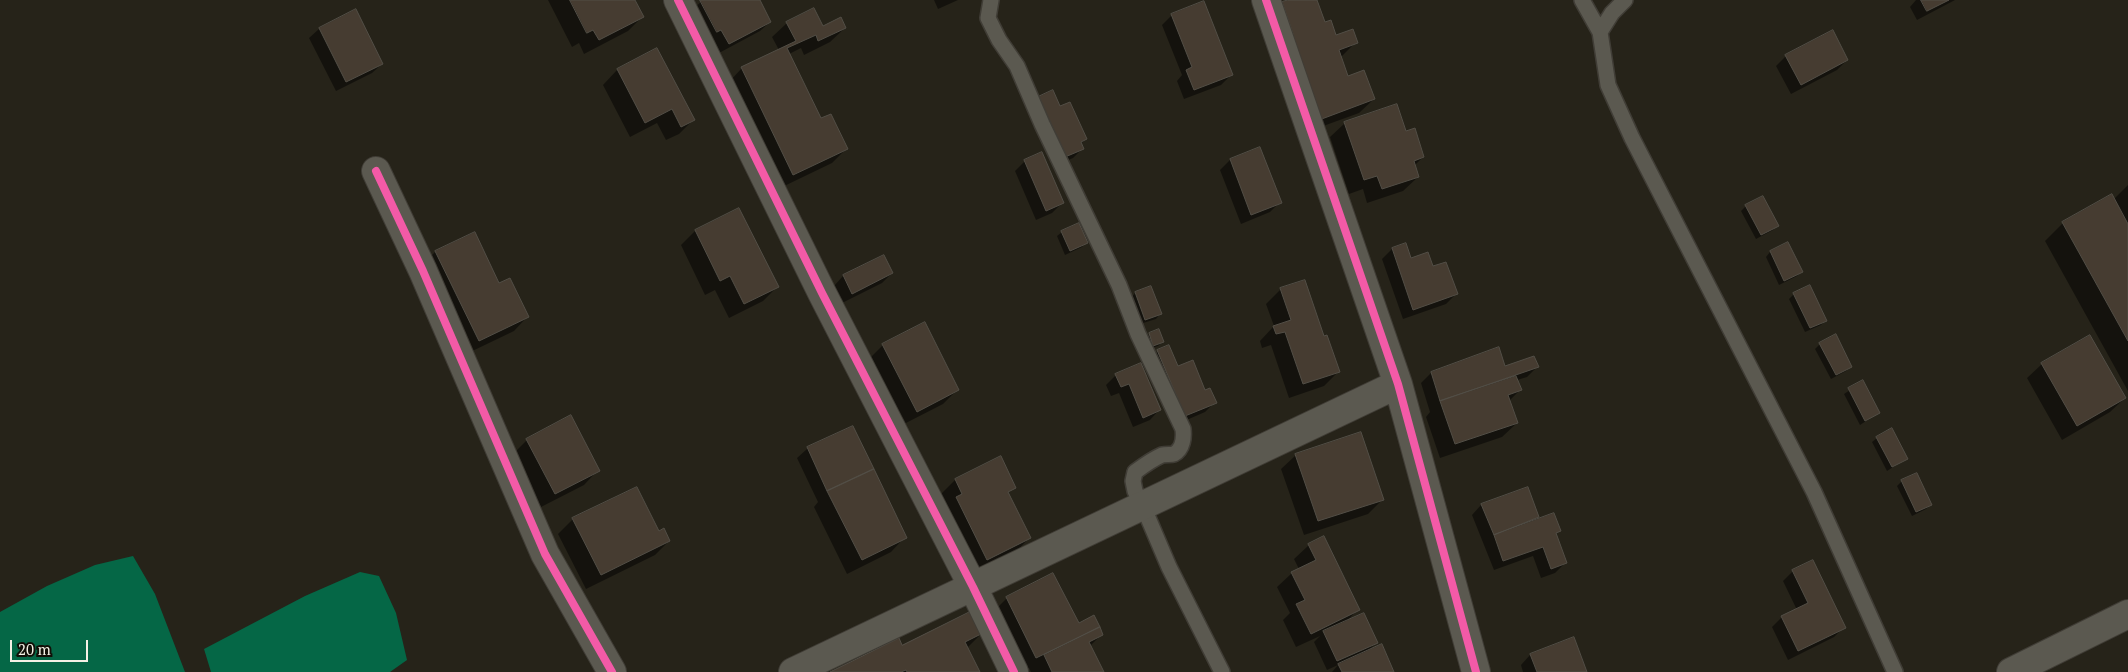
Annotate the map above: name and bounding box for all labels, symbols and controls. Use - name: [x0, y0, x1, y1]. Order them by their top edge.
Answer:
- scale bar: [12, 630, 90, 662]
- text: 20 m: [18, 639, 51, 659]

